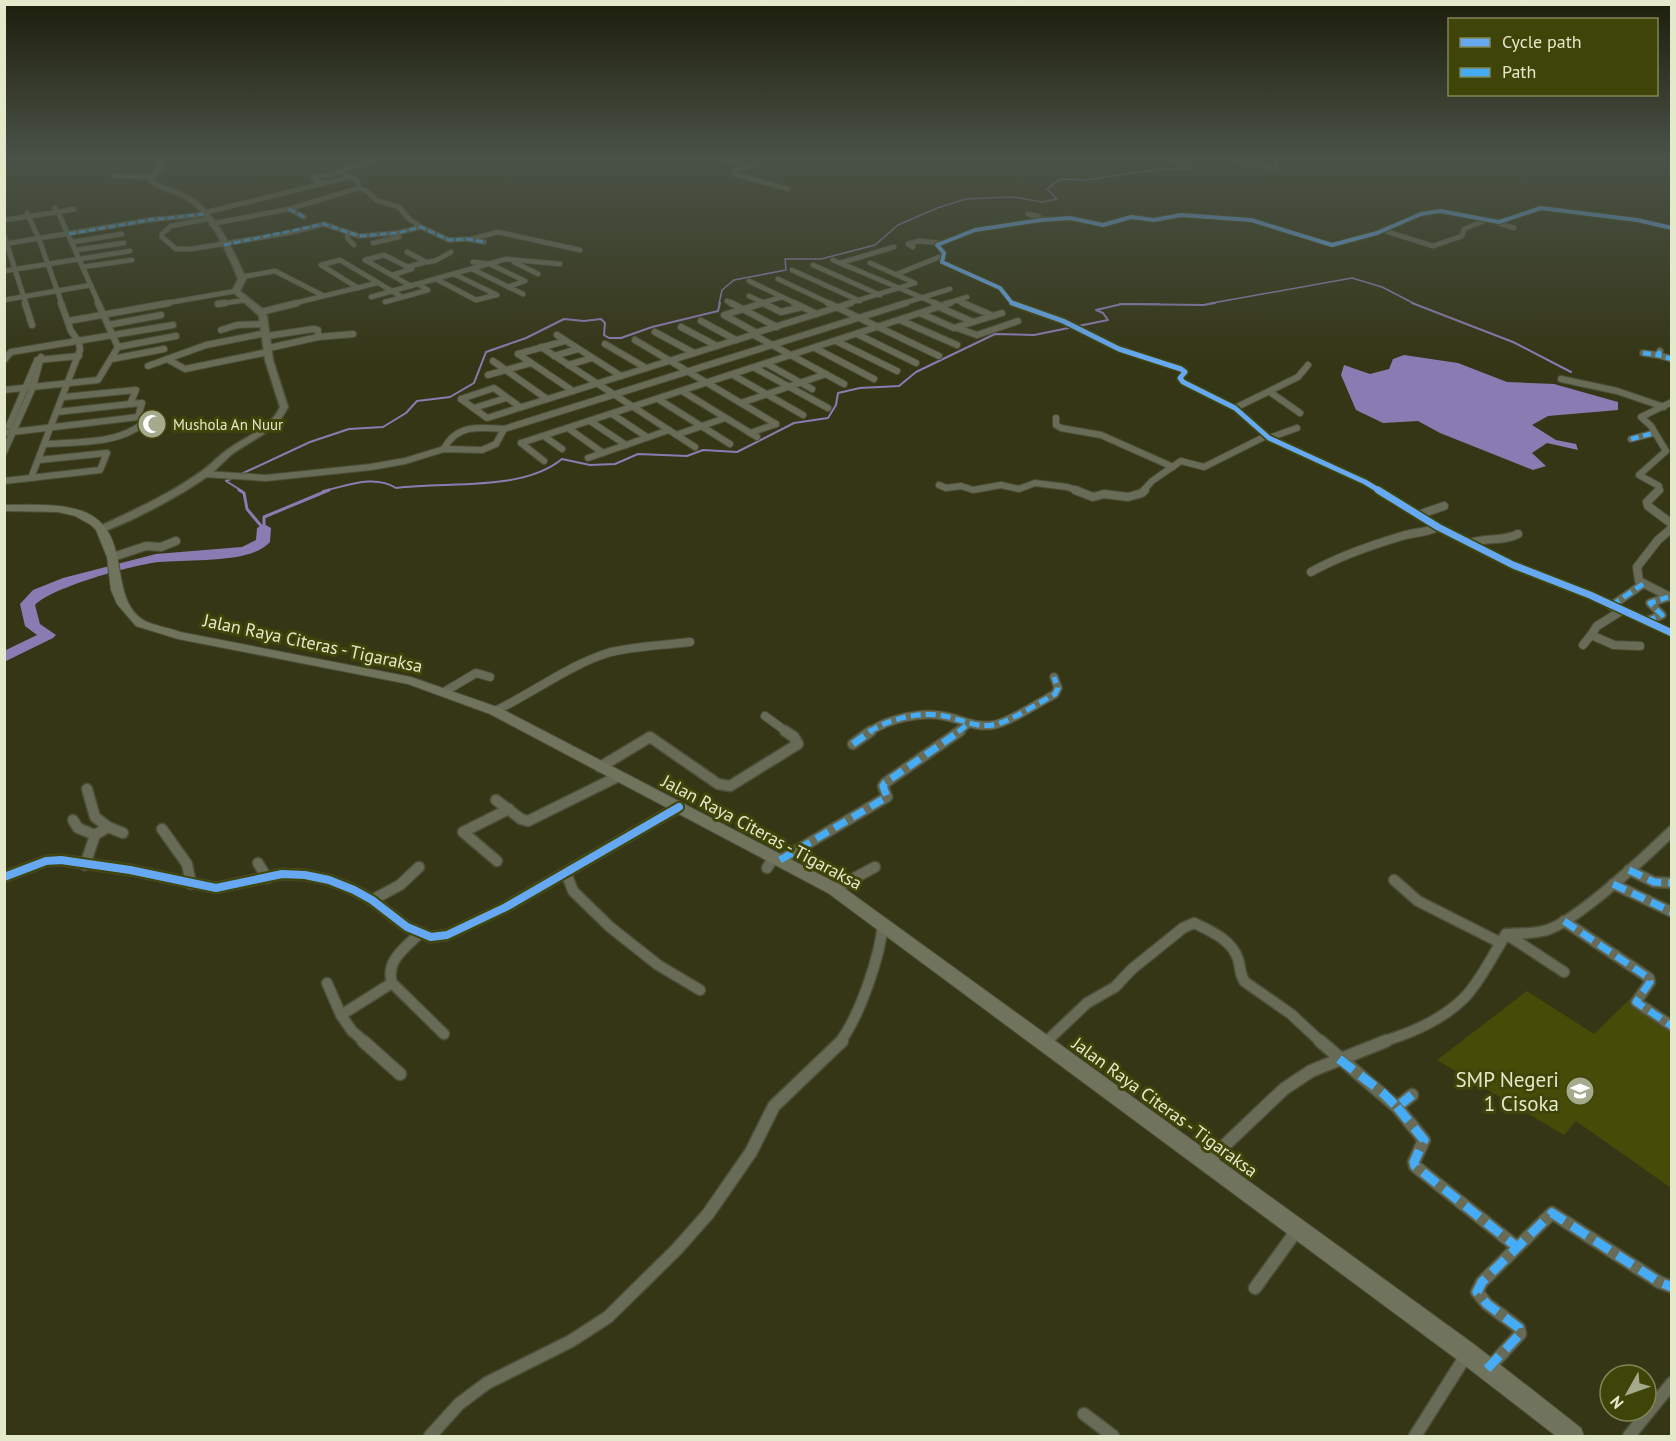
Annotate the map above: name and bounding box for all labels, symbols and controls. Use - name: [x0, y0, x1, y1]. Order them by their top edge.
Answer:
- legend: [1448, 18, 1658, 96]
- text: Cycle path: [1502, 30, 1582, 53]
- text: Path: [1502, 60, 1536, 83]
- mosque icon: Mushola An Nuur: [136, 408, 168, 440]
- place label: Mushola An Nuur: [173, 415, 283, 434]
- street label: Jalan Raya Citeras - Tigaraksa: [200, 608, 425, 677]
- street label: Jalan Raya Citeras - Tigaraksa: [657, 769, 866, 895]
- street label: Jalan Raya Citeras - Tigaraksa: [1067, 1031, 1262, 1182]
- place label: SMP Negeri 1 Cisoka: [1455, 1066, 1559, 1117]
- school or university icon: SMP Negeri 1 Cisoka: [1564, 1075, 1596, 1107]
- north arrow: [1598, 1363, 1658, 1423]
- text: N: [1605, 1392, 1628, 1413]

